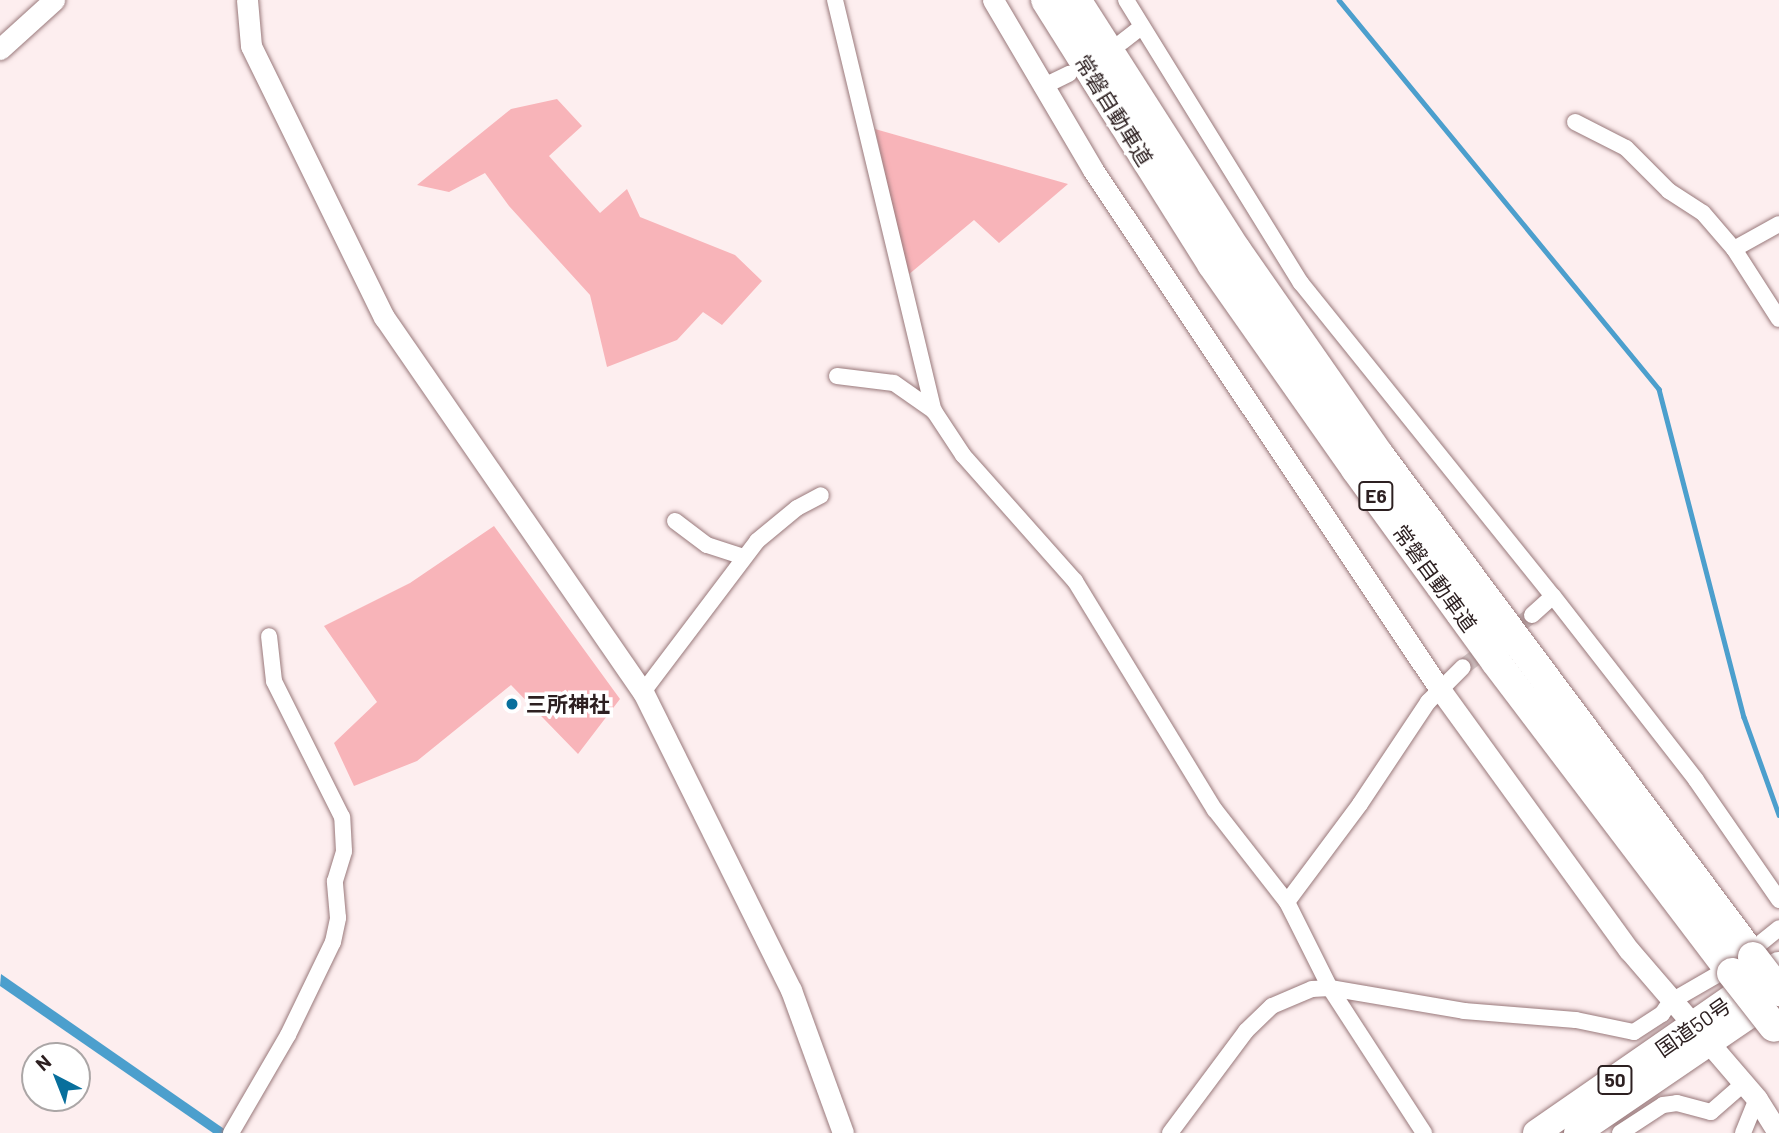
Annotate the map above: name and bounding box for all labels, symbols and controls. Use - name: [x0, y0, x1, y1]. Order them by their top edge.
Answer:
- street label: 常磐自動車道: [1070, 50, 1158, 170]
- road number: E6: [1357, 481, 1395, 512]
- street label: 常磐自動車道: [1388, 520, 1482, 636]
- place label: 三所神社: [526, 691, 610, 717]
- marker: 三所神社: [504, 696, 520, 712]
- street label: 国道50号: [1651, 992, 1735, 1062]
- north arrow: [21, 1042, 91, 1112]
- text: N: [31, 1050, 55, 1075]
- road number: 50: [1596, 1064, 1634, 1096]

